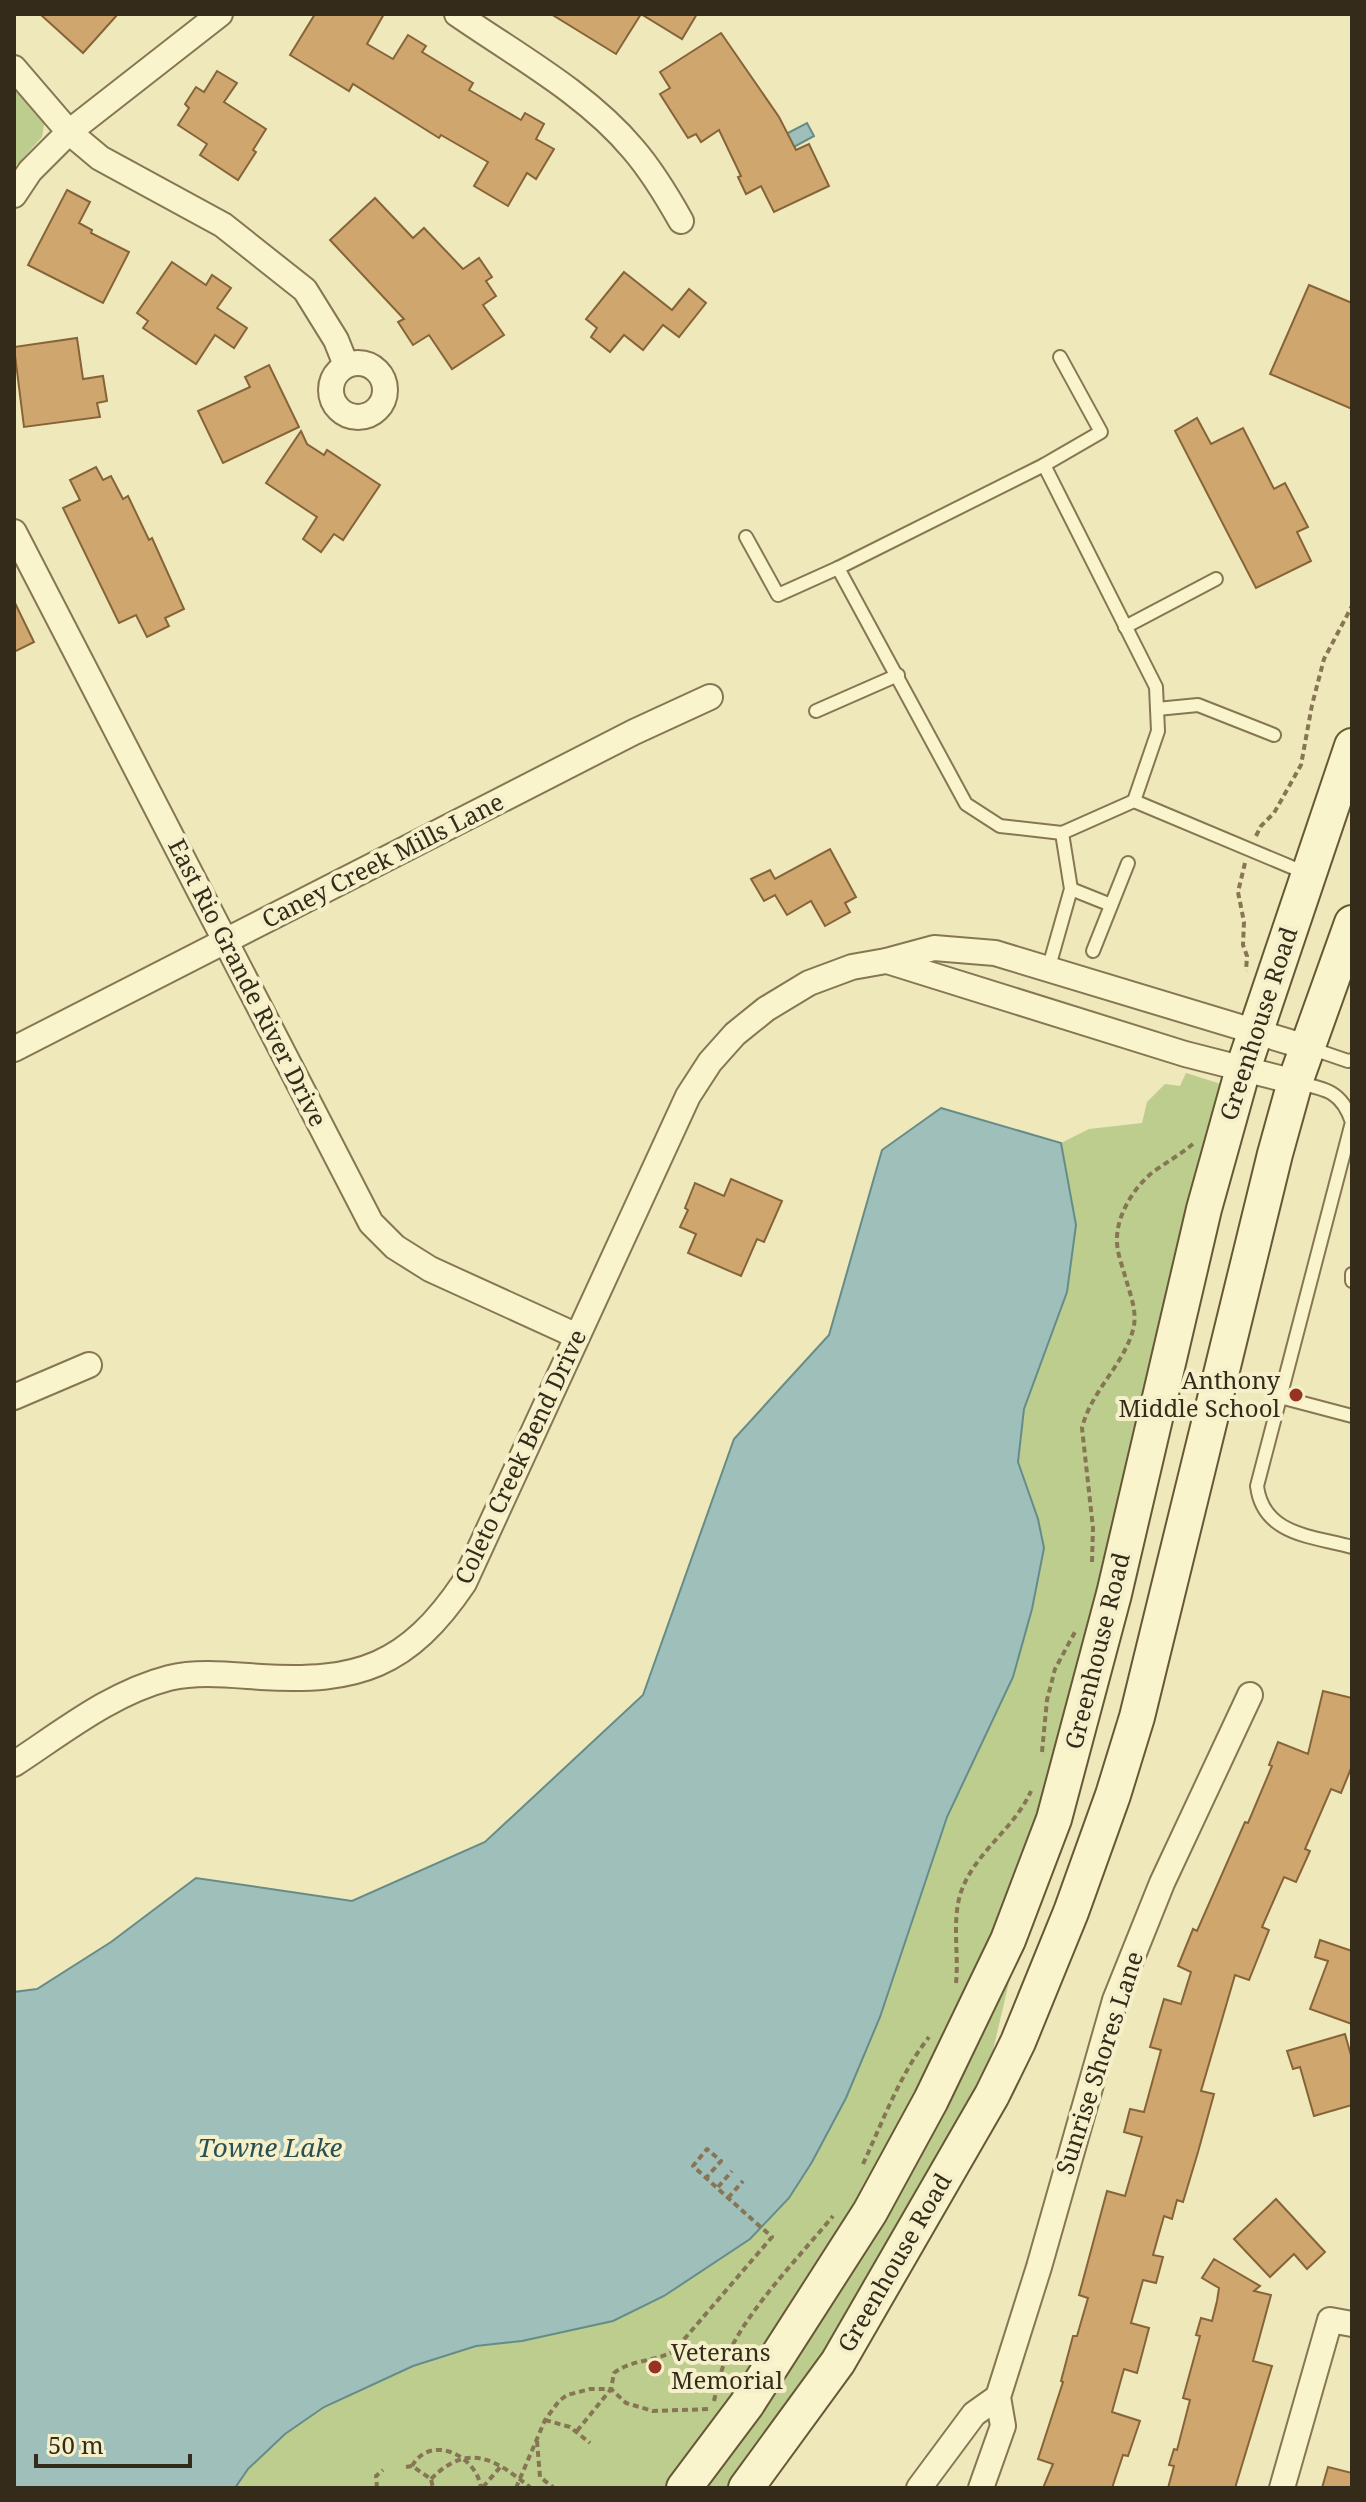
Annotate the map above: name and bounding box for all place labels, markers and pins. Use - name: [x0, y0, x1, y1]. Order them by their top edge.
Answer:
- place label: Anthony Middle School: [1119, 1363, 1281, 1424]
- marker: Anthony Middle School: [1287, 1386, 1305, 1404]
- place label: Veterans Memorial: [671, 2335, 783, 2396]
- marker: Veterans Memorial: [646, 2358, 664, 2376]

